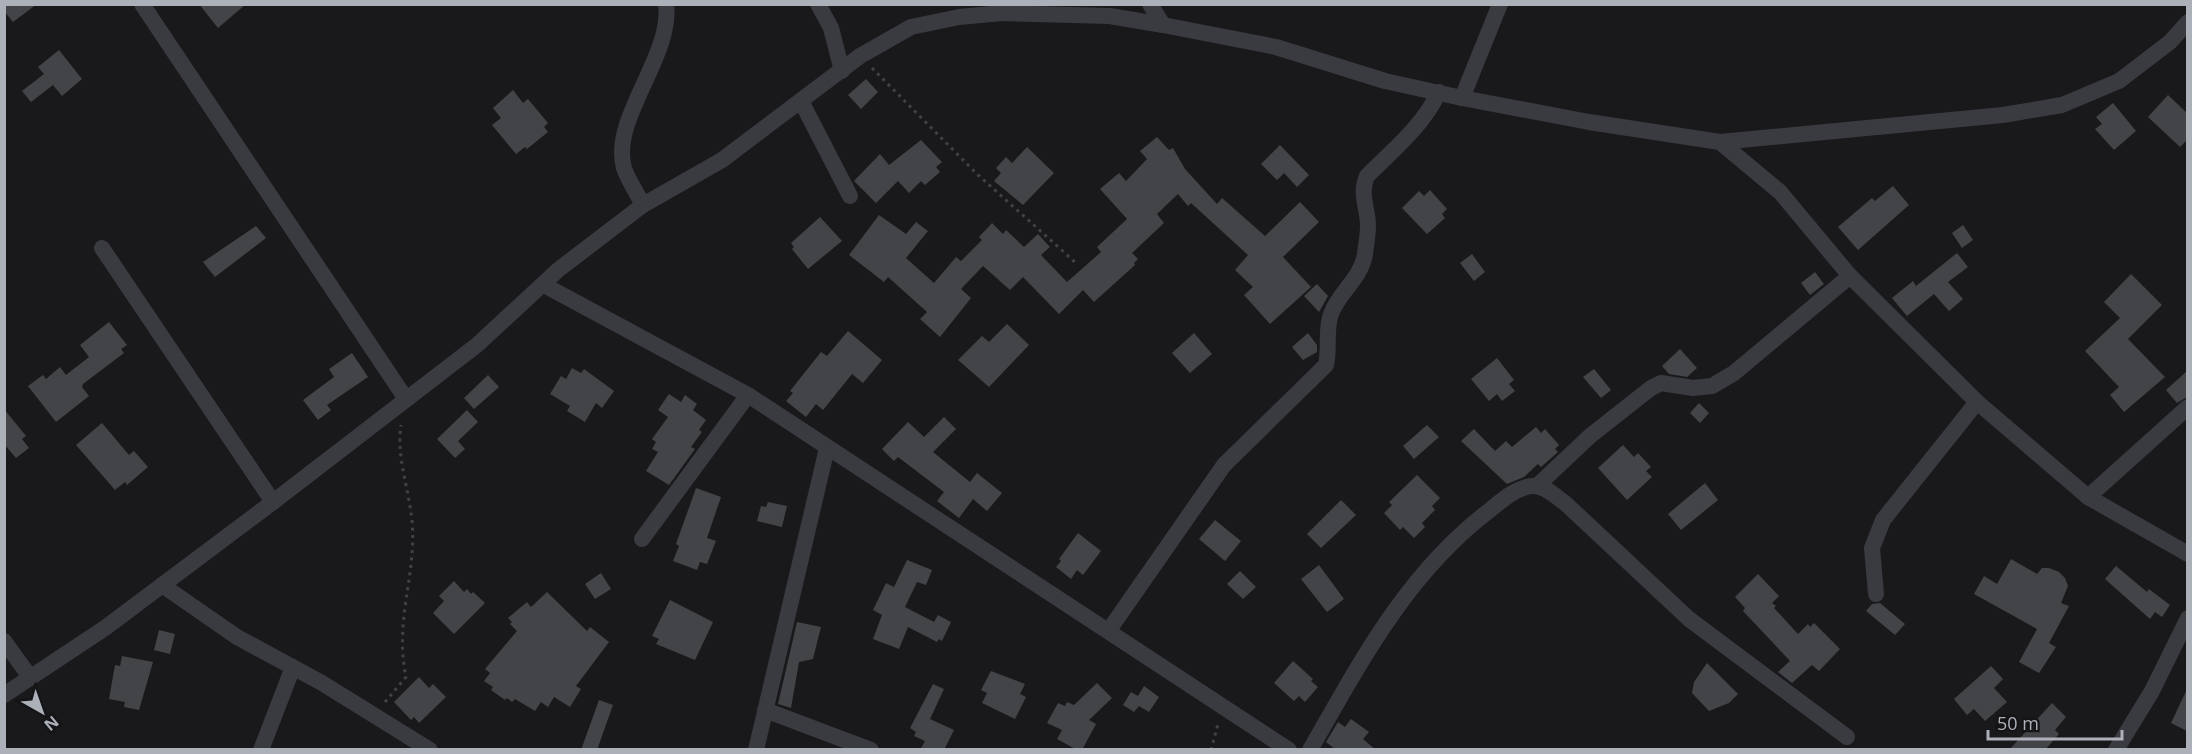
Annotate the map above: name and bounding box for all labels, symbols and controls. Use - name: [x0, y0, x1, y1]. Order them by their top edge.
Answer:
- north arrow: [12, 682, 72, 742]
- scale bar: [1988, 703, 2122, 741]
- text: N: [40, 711, 64, 736]
- text: 50 m: [1997, 711, 2039, 735]

